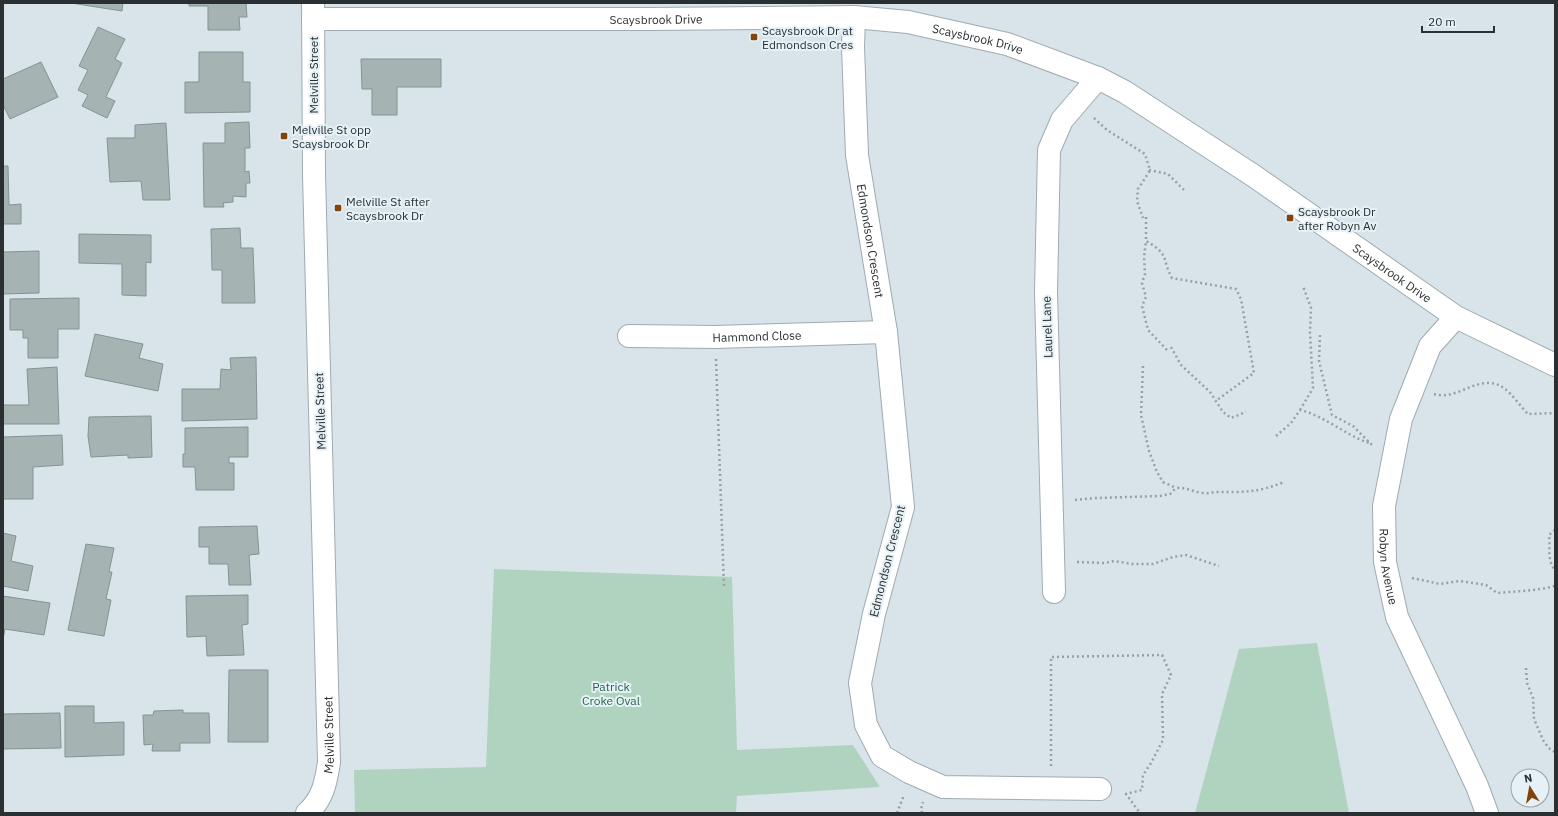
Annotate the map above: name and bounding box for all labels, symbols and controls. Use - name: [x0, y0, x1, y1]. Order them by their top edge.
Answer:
- scale bar: [1422, 8, 1494, 34]
- street label: Scaysbrook Drive: [609, 11, 703, 27]
- text: 20 m: [1428, 14, 1456, 29]
- street label: Scaysbrook Drive: [931, 20, 1026, 57]
- place label: Scaysbrook Dr at Edmondson Cres: [762, 23, 853, 52]
- marker: Scaysbrook Dr at Edmondson Cres: [749, 32, 759, 42]
- street label: Melville Street: [306, 36, 321, 114]
- place label: Melville St opp Scaysbrook Dr: [292, 122, 371, 151]
- marker: Melville St opp Scaysbrook Dr: [279, 131, 289, 141]
- street label: Edmondson Crescent: [854, 183, 888, 299]
- place label: Melville St after Scaysbrook Dr: [346, 194, 430, 223]
- marker: Melville St after Scaysbrook Dr: [333, 203, 343, 213]
- place label: Scaysbrook Dr after Robyn Av: [1298, 204, 1376, 233]
- marker: Scaysbrook Dr after Robyn Av: [1285, 213, 1295, 223]
- street label: Scaysbrook Drive: [1350, 240, 1435, 306]
- street label: Laurel Lane: [1038, 295, 1056, 358]
- street label: Hammond Close: [712, 327, 802, 345]
- street label: Melville Street: [311, 372, 329, 450]
- street label: Edmondson Crescent: [866, 503, 908, 619]
- street label: Robyn Avenue: [1377, 528, 1402, 606]
- park label: Patrick Croke Oval: [582, 679, 640, 708]
- street label: Melville Street: [320, 696, 337, 775]
- north arrow: [1510, 768, 1550, 808]
- text: N: [1523, 771, 1533, 786]

